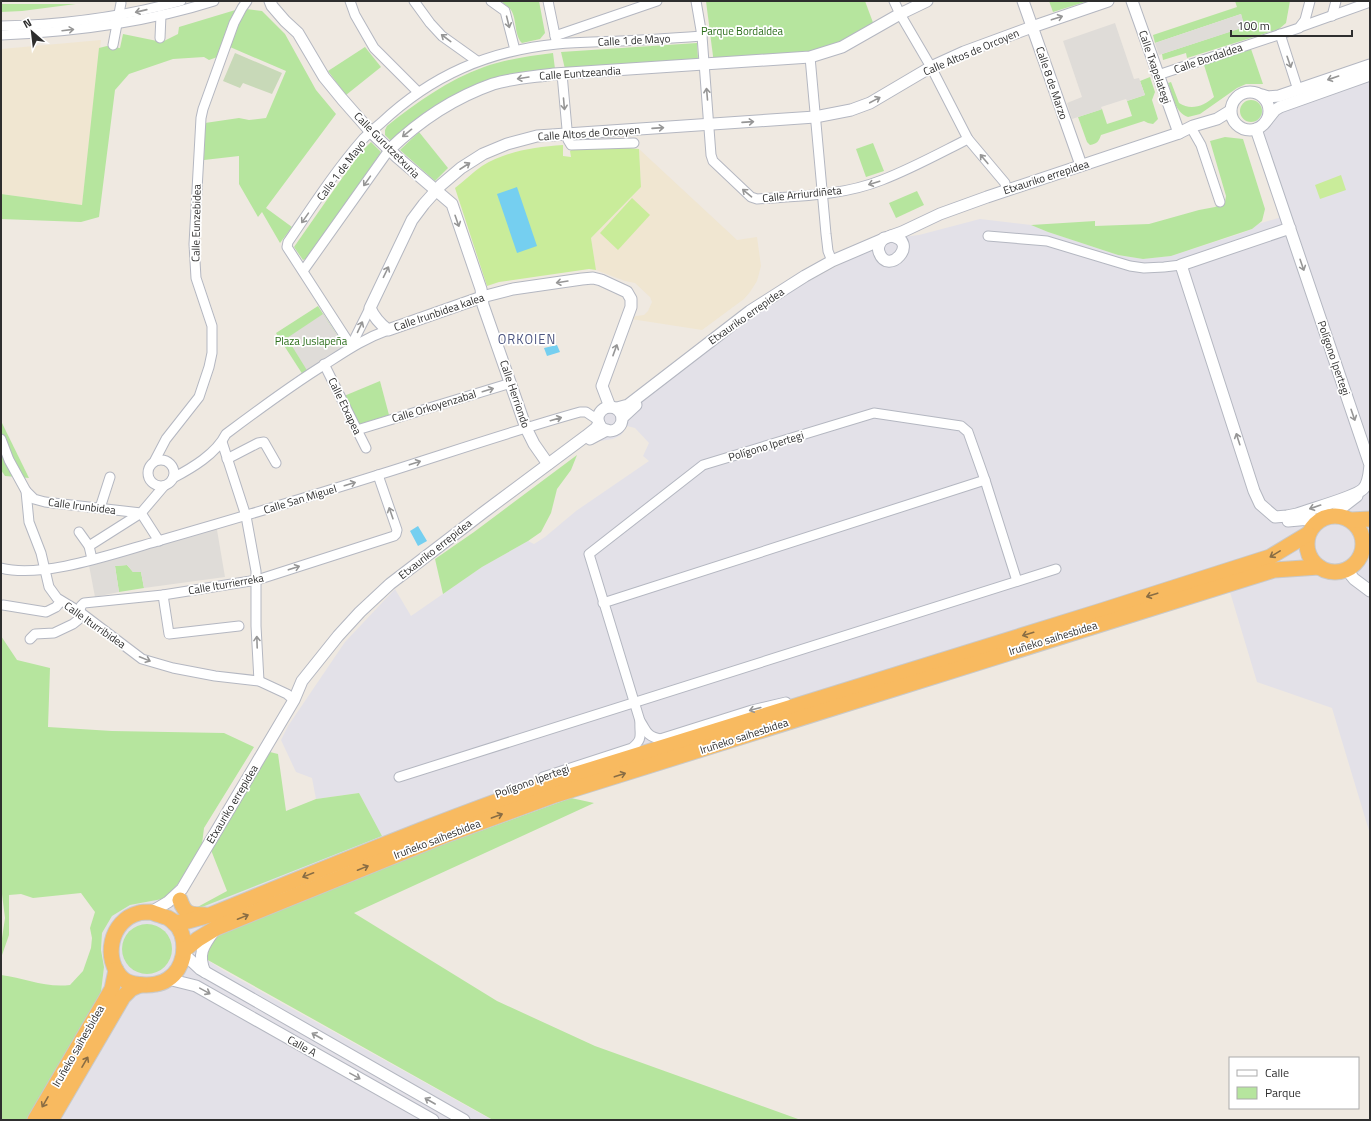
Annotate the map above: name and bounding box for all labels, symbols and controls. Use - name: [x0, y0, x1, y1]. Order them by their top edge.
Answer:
- one-way arrow: [134, 7, 147, 15]
- north arrow: [12, 12, 52, 52]
- scale bar: [1231, 12, 1352, 38]
- text: N: [20, 14, 34, 32]
- one-way arrow: [1050, 14, 1063, 21]
- one-way arrow: [505, 16, 512, 29]
- text: 100 m: [1237, 16, 1270, 35]
- park label: Parque Bordaldea: [701, 23, 784, 39]
- street label: Calle Altos de Orcoyen: [921, 25, 1021, 79]
- one-way arrow: [61, 26, 74, 34]
- street label: Calle Txapelategi: [1135, 28, 1175, 106]
- street label: Calle 1 de Mayo: [597, 30, 671, 50]
- one-way arrow: [440, 34, 451, 42]
- street label: Calle Bordaldea: [1172, 39, 1245, 77]
- street label: Calle 8 de Marzo: [1032, 44, 1072, 122]
- one-way arrow: [1286, 55, 1293, 68]
- street label: Calle Euntzeandia: [539, 62, 622, 84]
- one-way arrow: [517, 74, 530, 82]
- one-way arrow: [1327, 75, 1340, 82]
- one-way arrow: [703, 88, 710, 101]
- one-way arrow: [869, 95, 881, 103]
- one-way arrow: [561, 97, 568, 110]
- street label: Calle Gurutzetxuria: [350, 108, 424, 182]
- one-way arrow: [741, 118, 754, 125]
- street label: Calle Altos de Orcoyen: [537, 121, 641, 145]
- one-way arrow: [651, 124, 664, 132]
- one-way arrow: [402, 129, 413, 138]
- street label: Calle 1 de Mayo: [313, 136, 369, 204]
- one-way arrow: [980, 153, 989, 164]
- street label: Etxauriko errepidea: [1001, 155, 1091, 198]
- one-way arrow: [459, 162, 470, 170]
- one-way arrow: [363, 176, 371, 187]
- one-way arrow: [867, 180, 880, 187]
- street label: Calle Arriurdiñeta: [762, 182, 843, 206]
- street label: Calle Eunzebidea: [187, 183, 205, 262]
- one-way arrow: [742, 189, 752, 198]
- one-way arrow: [301, 212, 309, 223]
- one-way arrow: [454, 215, 462, 227]
- one-way arrow: [1299, 258, 1306, 271]
- one-way arrow: [383, 267, 390, 279]
- one-way arrow: [556, 278, 569, 286]
- street label: Etxauriko errepidea: [705, 284, 788, 348]
- street label: Calle Irunbidea kalea: [392, 289, 487, 335]
- street label: Polígono Ipertegi: [1314, 318, 1354, 398]
- one-way arrow: [357, 321, 364, 333]
- district label: ORKOIEN: [498, 329, 556, 349]
- park label: Plaza Juslapeña: [275, 333, 348, 349]
- one-way arrow: [612, 344, 620, 356]
- street label: Calle Herriondo: [496, 358, 534, 430]
- street label: Calle Etxapea: [324, 375, 366, 438]
- street label: Calle Orkoyenzabal: [390, 386, 478, 426]
- one-way arrow: [481, 386, 494, 393]
- one-way arrow: [1349, 408, 1357, 420]
- one-way arrow: [549, 415, 562, 422]
- street label: Polígono Ipertegi: [726, 427, 806, 465]
- one-way arrow: [1233, 434, 1241, 446]
- one-way arrow: [409, 459, 422, 466]
- street label: Calle San Miguel: [262, 480, 338, 518]
- one-way arrow: [344, 480, 357, 487]
- street label: Calle Irunbidea: [47, 494, 117, 518]
- one-way arrow: [1310, 504, 1322, 512]
- one-way arrow: [387, 507, 394, 520]
- street label: Etxauriko errepidea: [395, 515, 476, 583]
- one-way arrow: [1269, 550, 1281, 558]
- one-way arrow: [287, 564, 300, 571]
- street label: Calle Iturrierreka: [187, 569, 265, 599]
- one-way arrow: [1146, 592, 1159, 599]
- street label: Calle Iturribidea: [61, 598, 130, 652]
- street label: Iruñeko saihesbidea: [1007, 617, 1100, 659]
- one-way arrow: [1022, 630, 1034, 638]
- one-way arrow: [253, 636, 260, 649]
- one-way arrow: [139, 655, 151, 663]
- one-way arrow: [749, 706, 762, 714]
- street label: Iruñeko saihesbidea: [698, 714, 791, 758]
- street label: Polígono Ipertegi: [493, 760, 571, 802]
- street label: Etxauriko errepidea: [202, 761, 262, 846]
- one-way arrow: [614, 771, 627, 778]
- one-way arrow: [491, 812, 503, 820]
- street label: Iruñeko saihesbidea: [391, 815, 483, 863]
- one-way arrow: [356, 864, 368, 872]
- one-way arrow: [302, 872, 314, 879]
- one-way arrow: [236, 913, 248, 921]
- one-way arrow: [199, 988, 211, 996]
- street label: Iruñeko saihesbidea: [48, 1002, 108, 1090]
- street label: Calle A: [285, 1031, 320, 1061]
- one-way arrow: [311, 1032, 323, 1040]
- one-way arrow: [82, 1056, 90, 1068]
- legend: [1229, 1057, 1359, 1109]
- text: Calle: [1265, 1063, 1289, 1082]
- one-way arrow: [349, 1073, 361, 1081]
- text: Parque: [1265, 1083, 1301, 1102]
- one-way arrow: [41, 1096, 49, 1108]
- one-way arrow: [424, 1096, 436, 1104]

